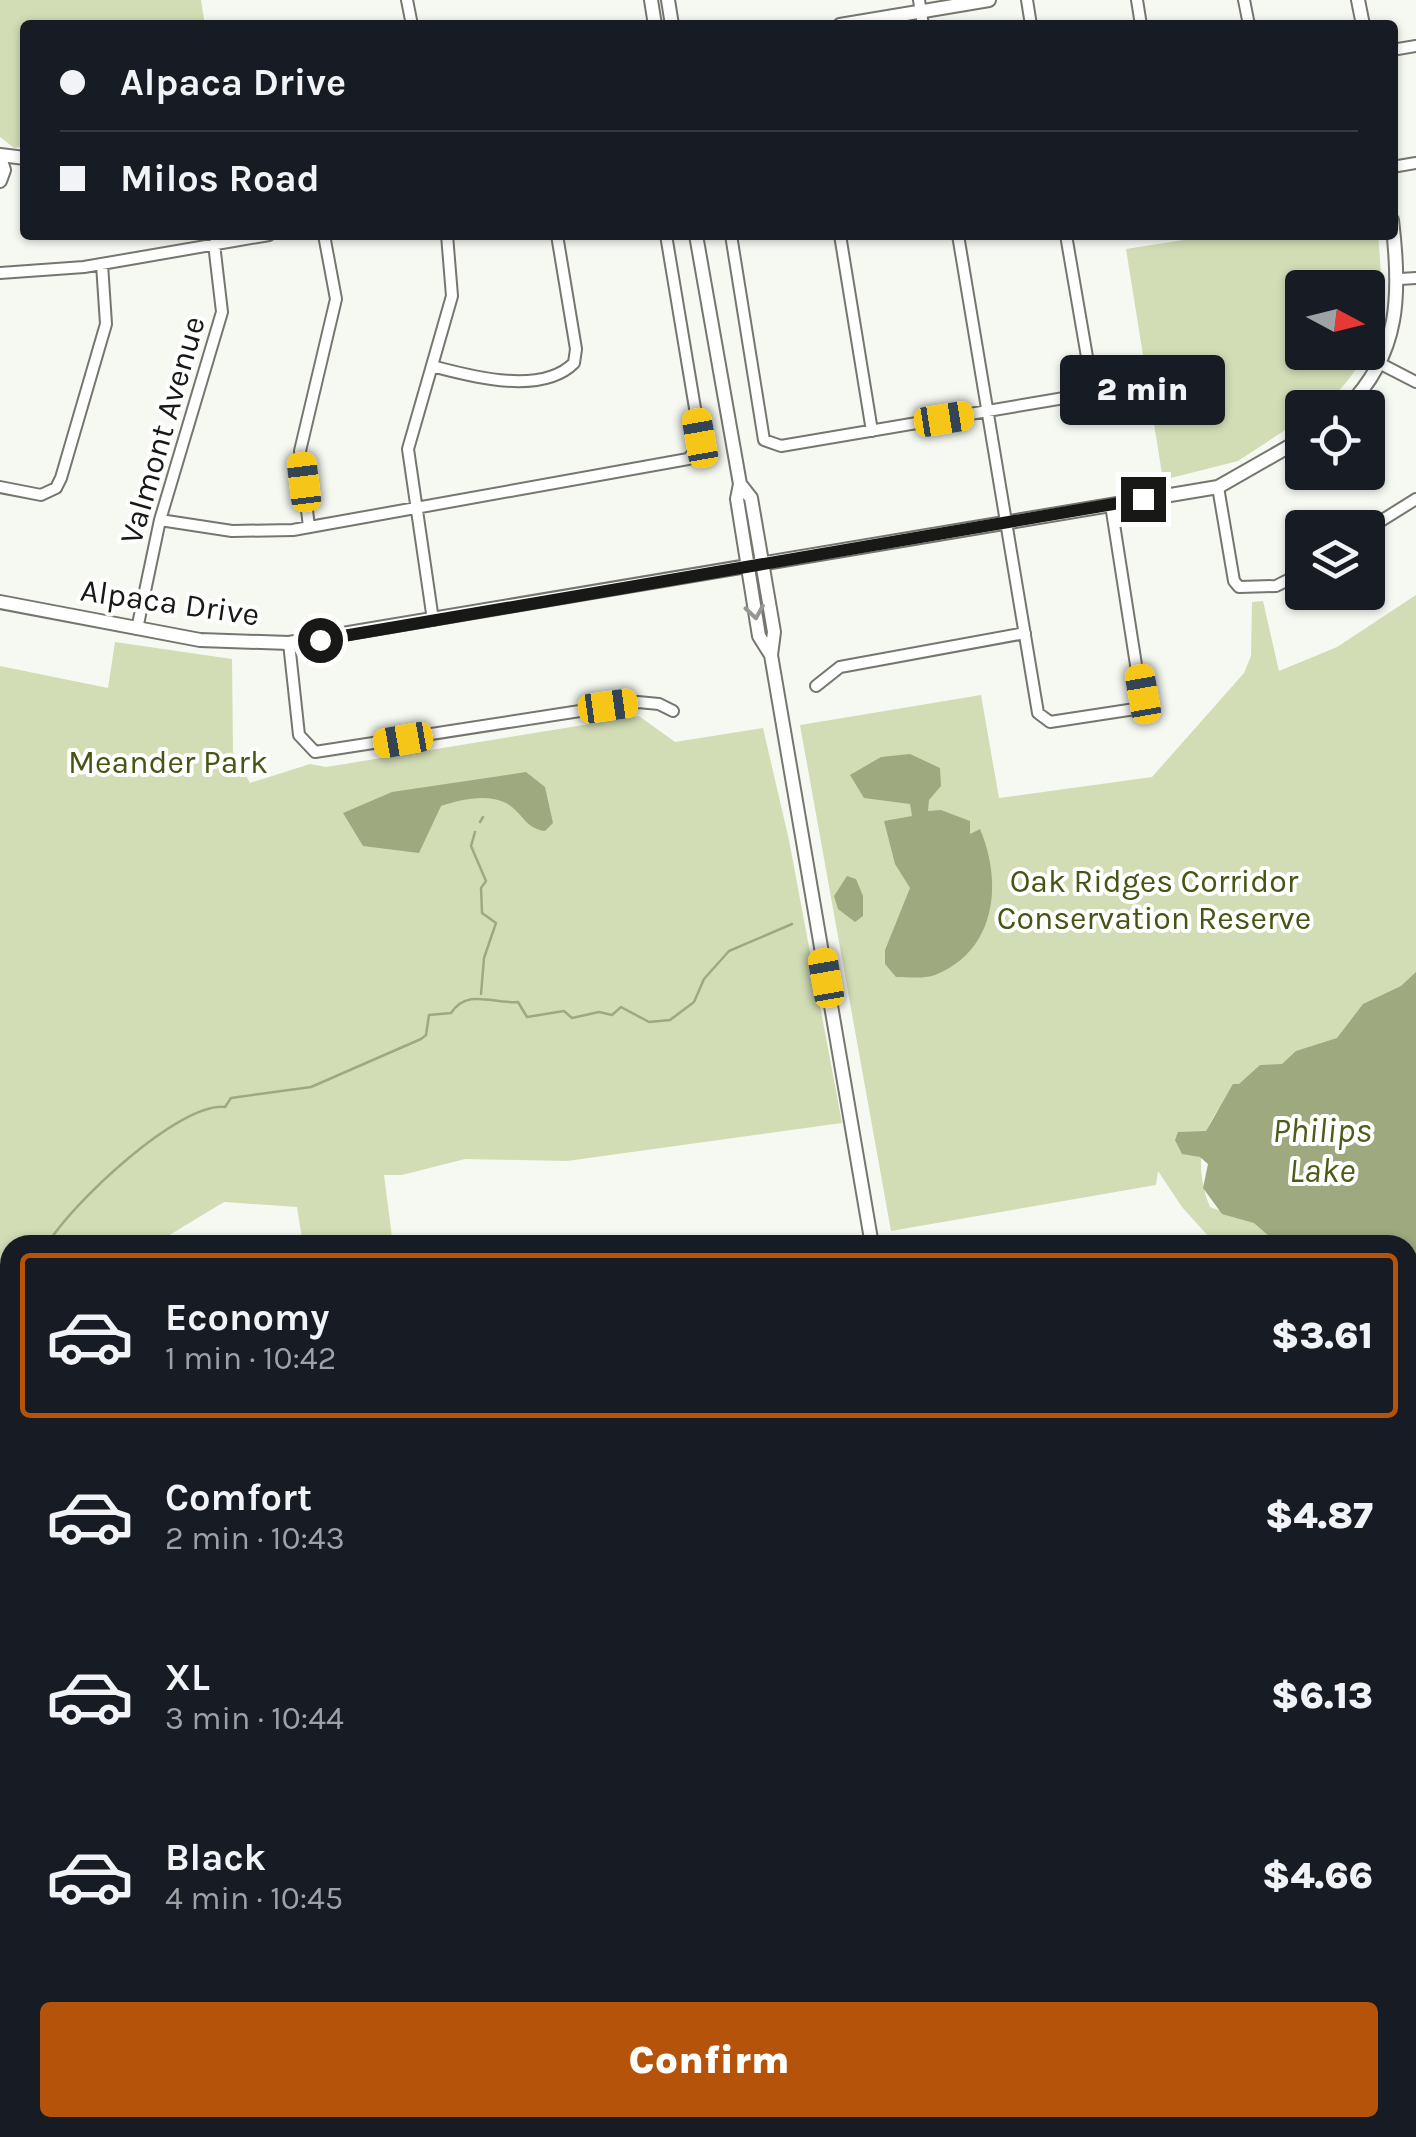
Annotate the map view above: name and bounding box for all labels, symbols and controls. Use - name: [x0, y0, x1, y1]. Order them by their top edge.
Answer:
- text: Alpaca Drive: [120, 60, 346, 105]
- text: Milos Road: [120, 156, 320, 201]
- north arrow: [1285, 270, 1385, 370]
- map controls: [1285, 270, 1385, 610]
- street label: Valmont Avenue: [112, 312, 213, 548]
- callout: 2 min: [1060, 354, 1226, 424]
- text: 2 min: [1097, 371, 1188, 408]
- button: locate: [1285, 390, 1385, 490]
- car: [912, 399, 976, 439]
- car: [680, 406, 720, 470]
- car: [285, 450, 323, 514]
- route end: [1121, 477, 1166, 522]
- button: layers: [1285, 510, 1385, 610]
- street label: Alpaca Drive: [78, 572, 262, 633]
- one-way arrow: [744, 604, 765, 620]
- route start: [298, 618, 343, 663]
- car: [1123, 662, 1163, 726]
- car: [576, 687, 640, 725]
- car: [371, 720, 435, 760]
- park label: Meander Park: [68, 744, 268, 781]
- park label: Oak Ridges Corridor Conservation Reserve: [997, 863, 1311, 937]
- car: [806, 946, 846, 1010]
- water label: Philips Lake: [1272, 1110, 1372, 1191]
- icon: car: [45, 1291, 135, 1381]
- text: Economy: [165, 1295, 329, 1340]
- text: $3.61: [1271, 1313, 1373, 1358]
- text: 1 min · 10:42: [165, 1340, 336, 1377]
- icon: car: [45, 1471, 135, 1561]
- text: Comfort: [165, 1475, 312, 1520]
- text: $4.87: [1265, 1493, 1373, 1538]
- text: 2 min · 10:43: [165, 1520, 345, 1557]
- icon: car: [45, 1651, 135, 1741]
- text: XL: [165, 1655, 210, 1700]
- text: $6.13: [1271, 1673, 1373, 1718]
- text: 3 min · 10:44: [165, 1700, 344, 1737]
- icon: car: [45, 1831, 135, 1921]
- text: Black: [165, 1835, 266, 1880]
- text: $4.66: [1262, 1853, 1373, 1898]
- text: 4 min · 10:45: [165, 1880, 343, 1917]
- button: Confirm: [40, 2002, 1378, 2117]

